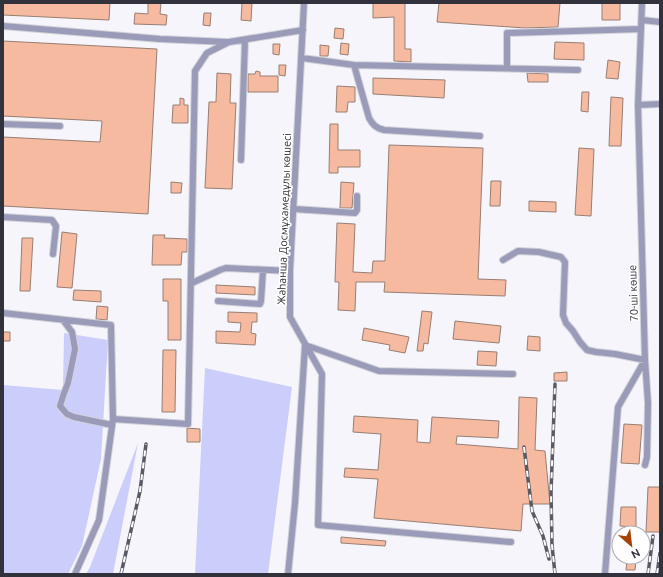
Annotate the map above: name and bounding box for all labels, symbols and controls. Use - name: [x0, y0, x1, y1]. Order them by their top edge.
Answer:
- street label: Жаһанша Досмұхамедұлы көшесі: [275, 133, 293, 305]
- street label: 70-ші көше: [626, 265, 640, 321]
- north arrow: [611, 525, 651, 565]
- text: N: [629, 547, 642, 561]

